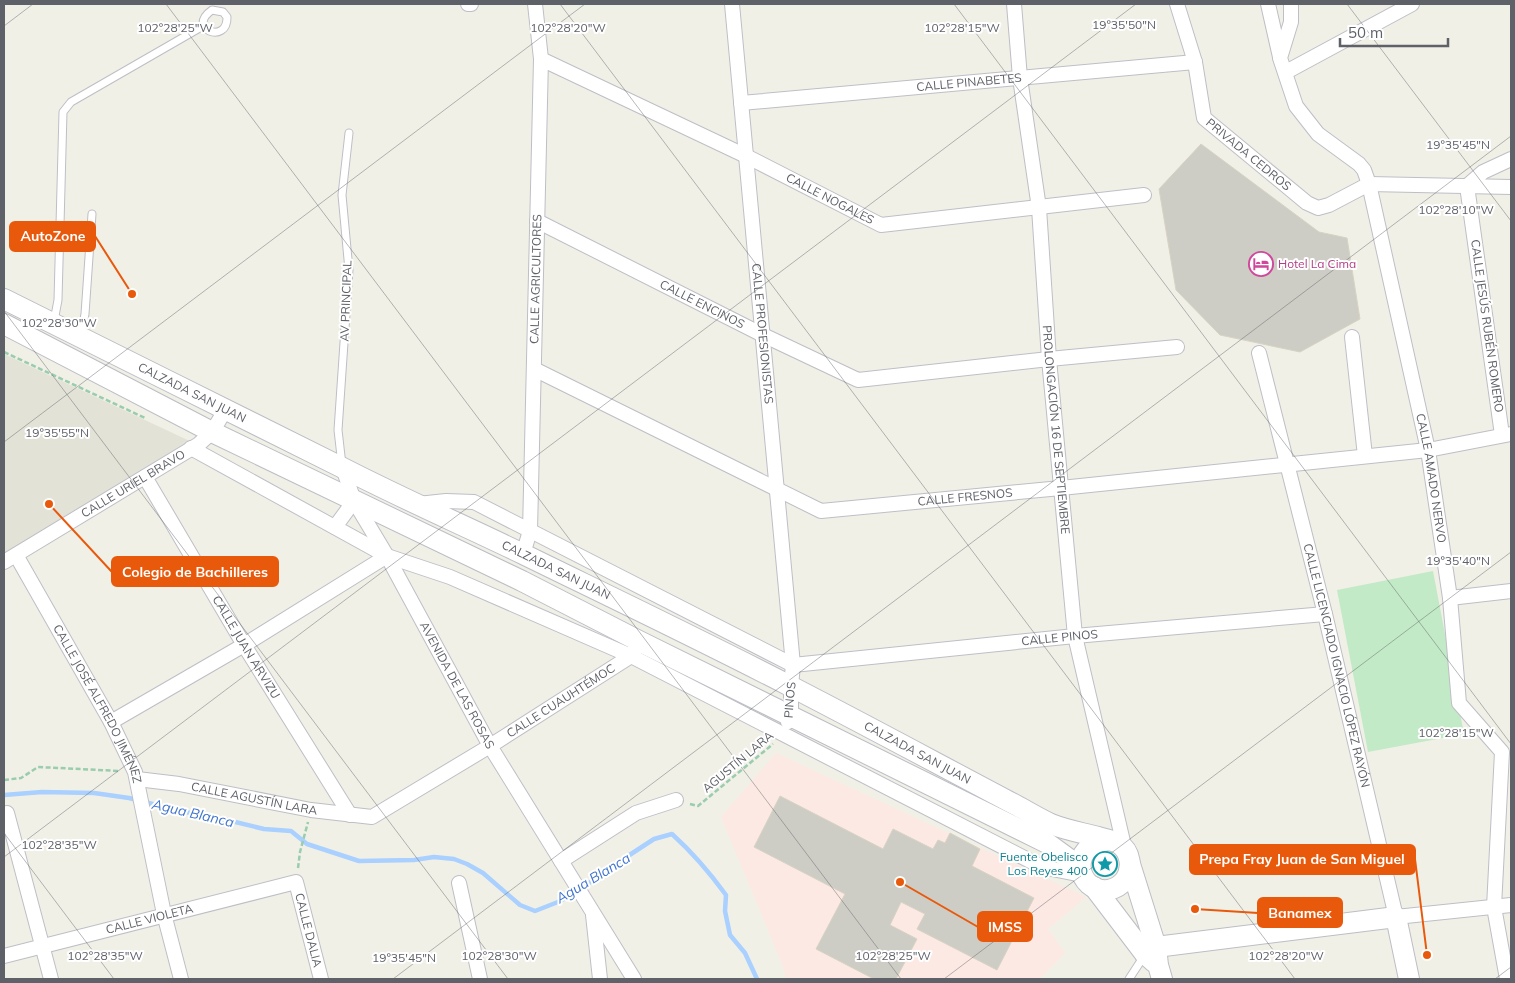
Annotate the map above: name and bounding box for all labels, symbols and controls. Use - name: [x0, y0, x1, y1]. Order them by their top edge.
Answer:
- scale bar: [1340, 15, 1448, 47]
- text: 19°35'50"N: [1092, 17, 1156, 32]
- text: 102°28'25"W: [137, 20, 213, 35]
- text: 102°28'20"W: [530, 20, 606, 35]
- text: 102°28'15"W: [924, 20, 1000, 35]
- text: 50 m: [1348, 23, 1383, 42]
- street label: CALLE PINABETES: [916, 70, 1022, 94]
- street label: PRIVADA CEDROS: [1203, 115, 1294, 194]
- text: 19°35'45"N: [1426, 137, 1490, 152]
- street label: CALLE NOGALES: [784, 170, 877, 227]
- text: 102°28'10"W: [1418, 202, 1494, 217]
- street label: CALLE AGRICULTORES: [526, 214, 544, 344]
- callout: AutoZone: [10, 222, 95, 251]
- text: AutoZone: [20, 227, 86, 245]
- street label: CALLE JESÚS RUBÉN ROMERO: [1468, 238, 1507, 413]
- hotel icon: Hotel La Cima: [1248, 251, 1274, 277]
- place label: Hotel La Cima: [1278, 256, 1356, 271]
- street label: AV PRINCIPAL: [337, 260, 354, 342]
- street label: CALLE PROFESIONISTAS: [749, 263, 777, 404]
- street label: CALLE ENCINOS: [657, 276, 747, 332]
- text: 102°28'30"W: [21, 315, 97, 330]
- street label: PROLONGACIÓN 16 DE SEPTIEMBRE: [1040, 325, 1073, 535]
- street label: CALZADA SAN JUAN: [136, 359, 249, 425]
- street label: CALLE AMADO NERVO: [1413, 412, 1450, 544]
- text: 19°35'55"N: [25, 425, 89, 440]
- street label: CALLE URIEL BRAVO: [78, 446, 188, 521]
- street label: CALLE FRESNOS: [917, 485, 1013, 509]
- street label: CALZADA SAN JUAN: [500, 537, 613, 602]
- street label: CALLE LICENCIADO IGNACIO LÓPEZ RAYÓN: [1300, 542, 1373, 789]
- text: 19°35'40"N: [1426, 553, 1490, 568]
- callout: Colegio de Bachilleres: [112, 557, 278, 586]
- text: Colegio de Bachilleres: [122, 563, 268, 581]
- street label: CALLE JUAN ARVIZU: [210, 593, 284, 701]
- street label: AVENIDA DE LAS ROSAS: [417, 619, 498, 751]
- street label: CALLE JOSÉ ALFREDO JIMÉNEZ: [50, 622, 145, 784]
- street label: CALLE PINOS: [1021, 626, 1098, 648]
- street label: CALLE CUAUHTÉMOC: [503, 660, 618, 741]
- street label: PINOS: [780, 681, 799, 719]
- street label: CALZADA SAN JUAN: [862, 718, 974, 787]
- text: 102°28'15"W: [1418, 725, 1494, 740]
- street label: AGUSTÍN LARA: [699, 727, 776, 796]
- street label: CALLE AGUSTÍN LARA: [190, 779, 318, 818]
- water label: Agua Blanca: [149, 795, 236, 831]
- text: 102°28'35"W: [21, 837, 97, 852]
- callout: Prepa Fray Juan de San Miguel: [1190, 845, 1415, 874]
- water label: Agua Blanca: [552, 849, 633, 908]
- place label: Fuente Obelisco Los Reyes 400: [1000, 849, 1088, 878]
- text: Prepa Fray Juan de San Miguel: [1199, 850, 1405, 868]
- place icon: Fuente Obelisco Los Reyes 400: [1092, 851, 1118, 877]
- street label: CALLE DALIA: [292, 891, 326, 969]
- callout: Banamex: [1258, 898, 1342, 927]
- street label: CALLE VIOLETA: [104, 900, 195, 937]
- text: Banamex: [1268, 904, 1332, 922]
- callout: IMSS: [978, 912, 1032, 941]
- text: IMSS: [988, 918, 1022, 936]
- text: 102°28'35"W: [67, 948, 143, 963]
- text: 102°28'30"W: [461, 948, 537, 963]
- text: 102°28'25"W: [855, 948, 931, 963]
- text: 102°28'20"W: [1248, 948, 1324, 963]
- text: 19°35'45"N: [372, 950, 436, 965]

